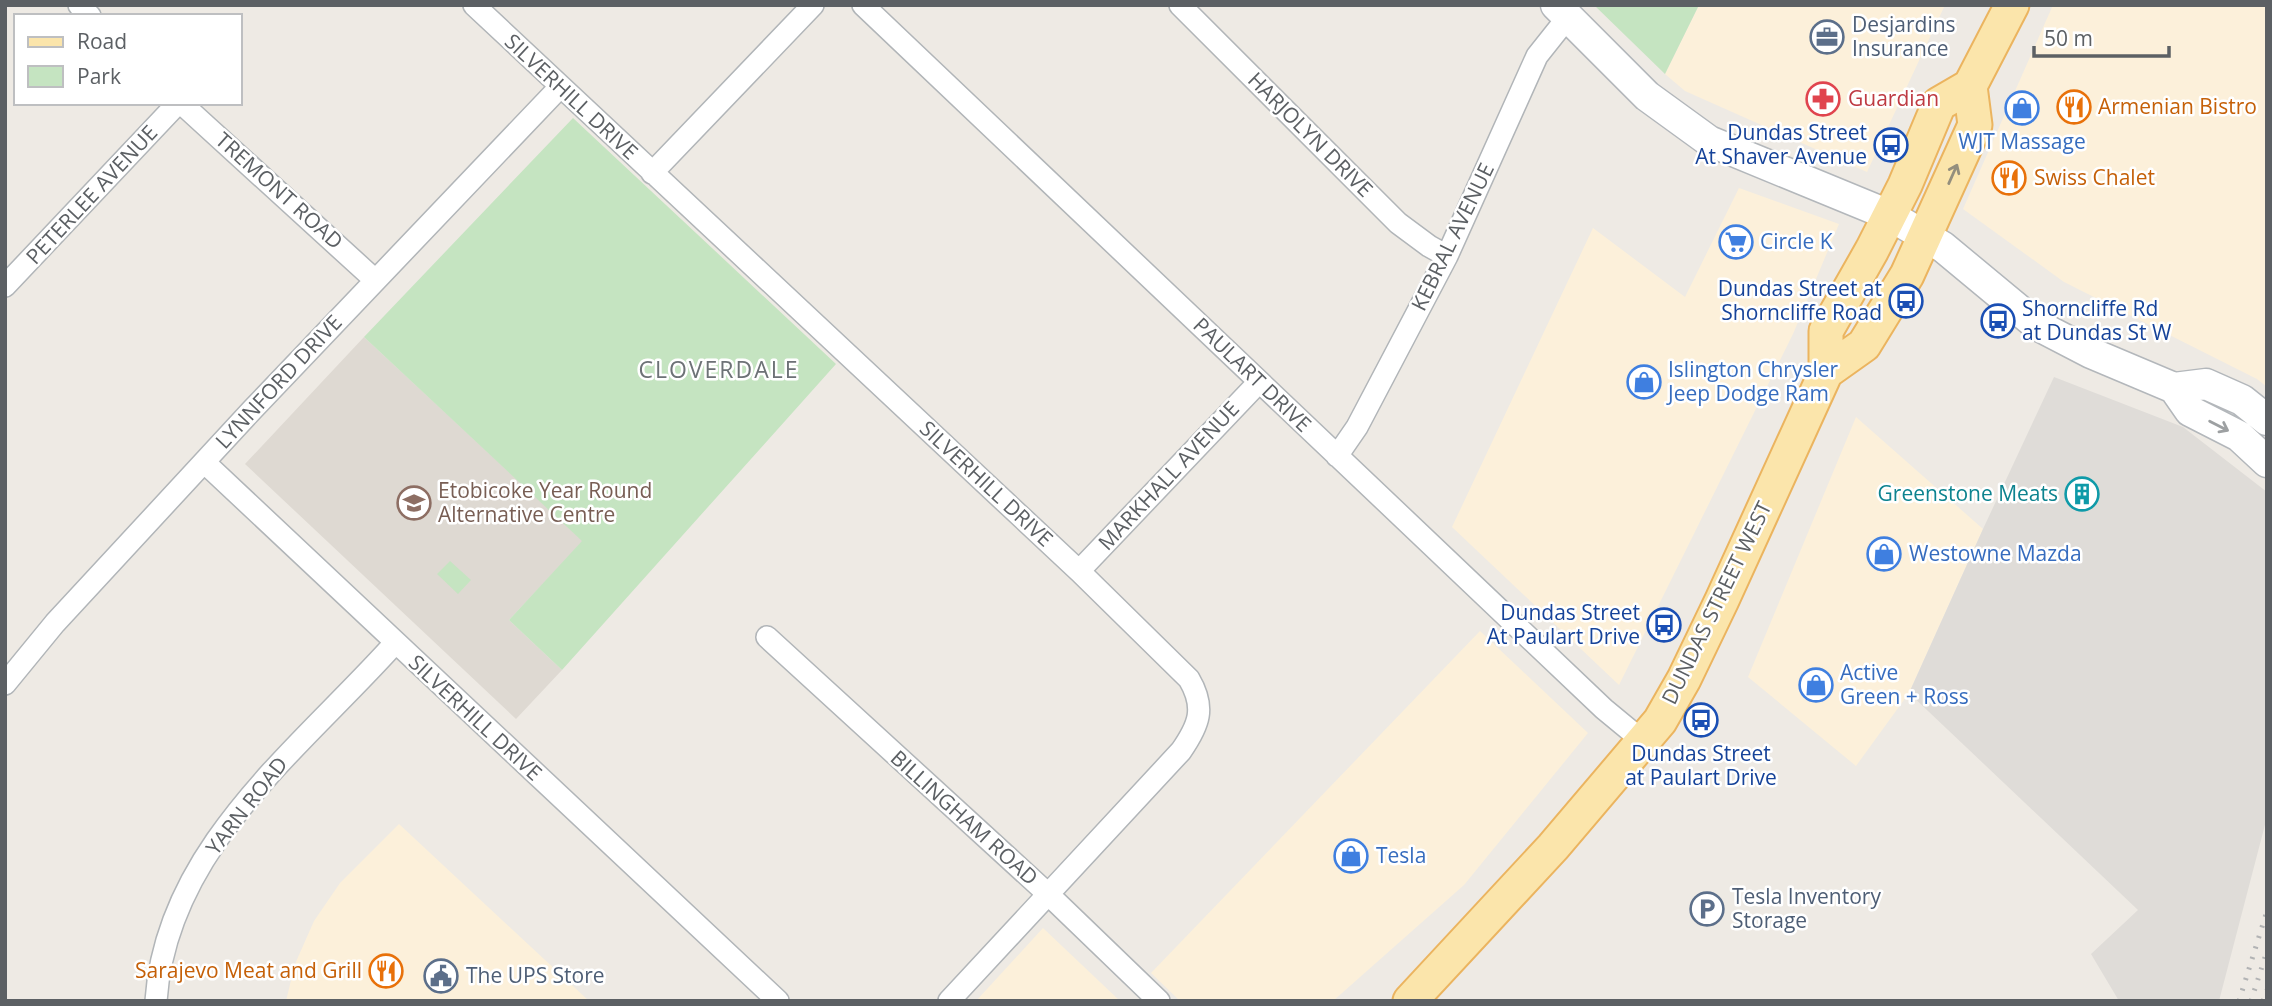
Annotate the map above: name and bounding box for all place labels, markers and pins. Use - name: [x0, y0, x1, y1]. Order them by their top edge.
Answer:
- place label: Desjardins Insurance: [1852, 10, 1956, 62]
- office icon: Desjardins Insurance: [1808, 18, 1846, 56]
- pharmacy icon: Guardian: [1804, 80, 1842, 118]
- place label: Guardian: [1848, 84, 1939, 112]
- restaurant icon: Armenian Bistro: [2055, 88, 2093, 126]
- shop icon: WJT Massage: [2003, 89, 2041, 127]
- place label: Armenian Bistro: [2098, 92, 2257, 120]
- place label: Dundas Street At Shaver Avenue: [1695, 118, 1867, 170]
- bus stop icon: Dundas Street At Shaver Avenue: [1872, 126, 1910, 164]
- place label: WJT Massage: [1958, 127, 2086, 155]
- restaurant icon: Swiss Chalet: [1990, 159, 2028, 197]
- place label: Swiss Chalet: [2034, 163, 2155, 191]
- supermarket icon: Circle K: [1717, 223, 1755, 261]
- place label: Circle K: [1760, 227, 1833, 255]
- place label: Dundas Street at Shorncliffe Road: [1718, 274, 1882, 326]
- bus stop icon: Dundas Street at Shorncliffe Road: [1887, 282, 1925, 320]
- place label: Shorncliffe Rd at Dundas St W: [2022, 294, 2172, 346]
- bus stop icon: Shorncliffe Rd at Dundas St W: [1979, 302, 2017, 340]
- place label: Islington Chrysler Jeep Dodge Ram: [1666, 355, 1839, 407]
- shop icon: Islington Chrysler Jeep Dodge Ram: [1625, 363, 1663, 401]
- building icon: Greenstone Meats: [2063, 475, 2101, 513]
- place label: Etobicoke Year Round Alternative Centre: [438, 476, 652, 528]
- place label: Greenstone Meats: [1878, 479, 2058, 507]
- school or university icon: Etobicoke Year Round Alternative Centre: [395, 484, 433, 522]
- shop icon: Westowne Mazda: [1865, 535, 1903, 573]
- place label: Westowne Mazda: [1909, 539, 2082, 567]
- place label: Dundas Street At Paulart Drive: [1487, 598, 1640, 650]
- bus stop icon: Dundas Street At Paulart Drive: [1645, 606, 1683, 644]
- place label: Active Green + Ross: [1840, 658, 1969, 710]
- shop icon: Active Green + Ross: [1797, 666, 1835, 704]
- bus stop icon: Dundas Street at Paulart Drive: [1682, 701, 1720, 739]
- place label: Dundas Street at Paulart Drive: [1625, 739, 1777, 791]
- shop icon: Tesla: [1332, 837, 1370, 875]
- place label: Tesla: [1376, 841, 1426, 869]
- place label: Tesla Inventory Storage: [1732, 882, 1881, 934]
- parking icon: Tesla Inventory Storage: [1688, 890, 1726, 928]
- restaurant icon: Sarajevo Meat and Grill: [367, 952, 405, 990]
- place label: Sarajevo Meat and Grill: [135, 956, 362, 984]
- public building icon: The UPS Store: [422, 957, 460, 995]
- place label: The UPS Store: [466, 961, 605, 989]

